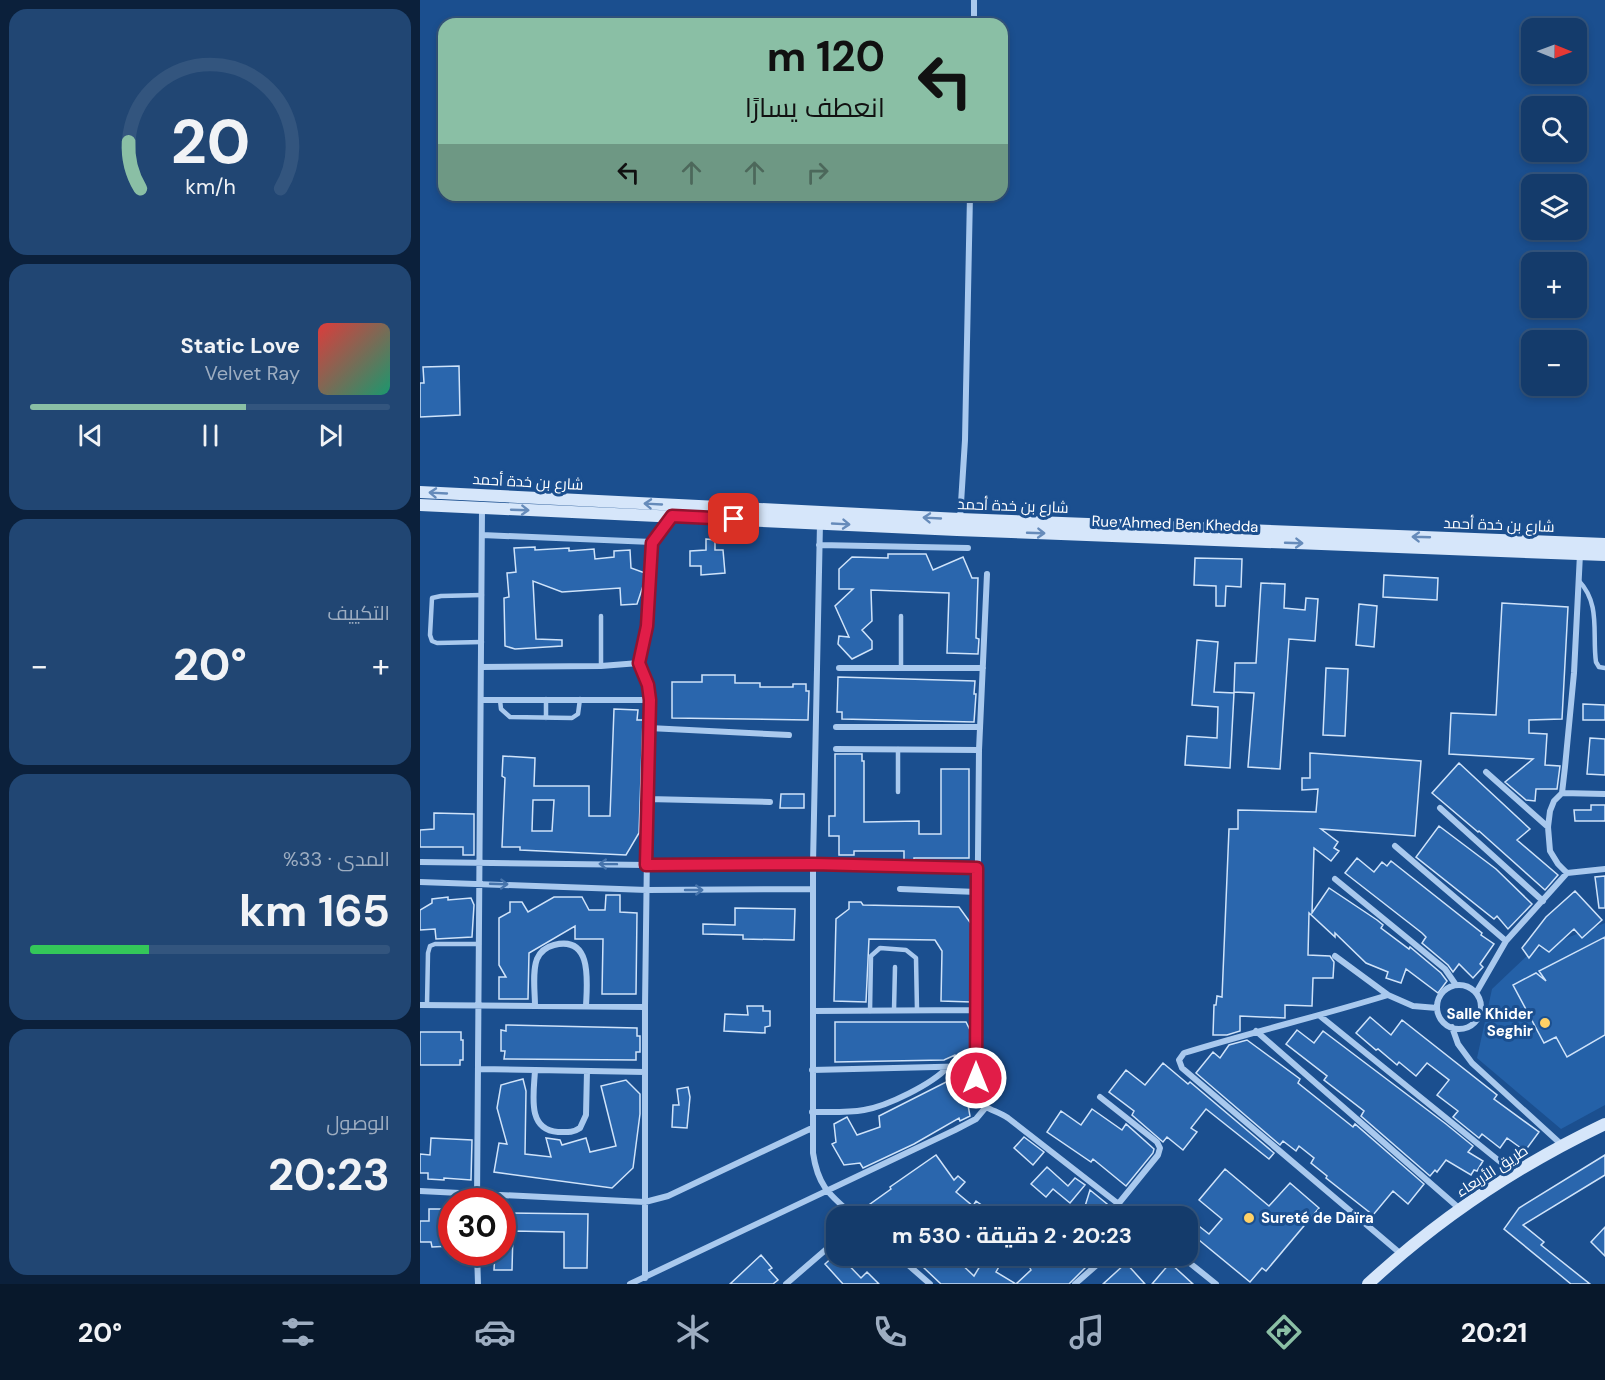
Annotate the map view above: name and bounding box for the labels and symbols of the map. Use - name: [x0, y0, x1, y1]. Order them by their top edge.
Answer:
- north arrow: [1521, 18, 1587, 84]
- street label: شارع بن خدة أحمد: [472, 469, 584, 496]
- one-way arrow: [428, 487, 448, 498]
- pin: [708, 493, 759, 544]
- street label: شارع بن خدة أحمد: [957, 494, 1069, 519]
- one-way arrow: [644, 498, 664, 509]
- one-way arrow: [510, 505, 530, 516]
- street label: Rue Ahmed Ben Khedda: [1091, 511, 1259, 537]
- one-way arrow: [923, 512, 943, 523]
- street label: شارع بن خدة أحمد: [1443, 513, 1555, 538]
- one-way arrow: [831, 518, 851, 529]
- one-way arrow: [1025, 527, 1045, 539]
- one-way arrow: [1411, 532, 1431, 543]
- one-way arrow: [1283, 538, 1303, 549]
- one-way arrow: [598, 858, 618, 870]
- one-way arrow: [489, 879, 509, 890]
- one-way arrow: [684, 884, 704, 896]
- place label: Salle Khider Seghir: [1446, 1004, 1533, 1041]
- marker: Salle Khider Seghir: [1538, 1016, 1552, 1030]
- position arrow: [944, 1046, 1008, 1110]
- street label: طريق الأربعاء: [1452, 1140, 1532, 1202]
- speed limit sign: 30: [438, 1188, 516, 1266]
- place label: Sureté de Daïra: [1261, 1208, 1374, 1228]
- marker: Sureté de Daïra: [1242, 1211, 1256, 1225]

